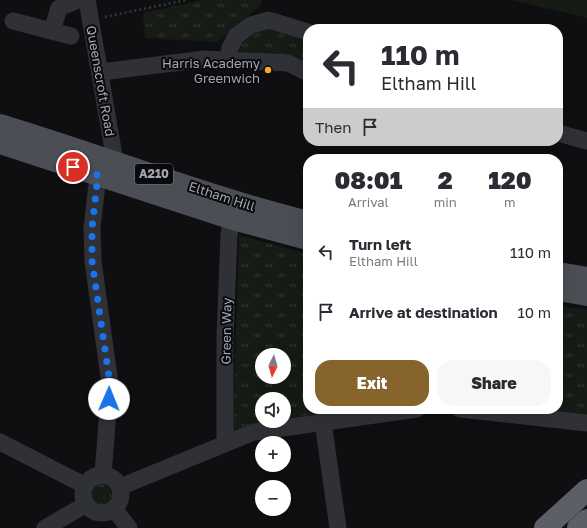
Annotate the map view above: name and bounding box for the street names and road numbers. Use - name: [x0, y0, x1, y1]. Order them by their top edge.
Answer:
- street label: Queenscroft Road: [83, 24, 119, 138]
- road number: A210: [135, 164, 173, 184]
- street label: Eltham Hill: [187, 178, 257, 214]
- street label: Green Way: [217, 297, 235, 365]

